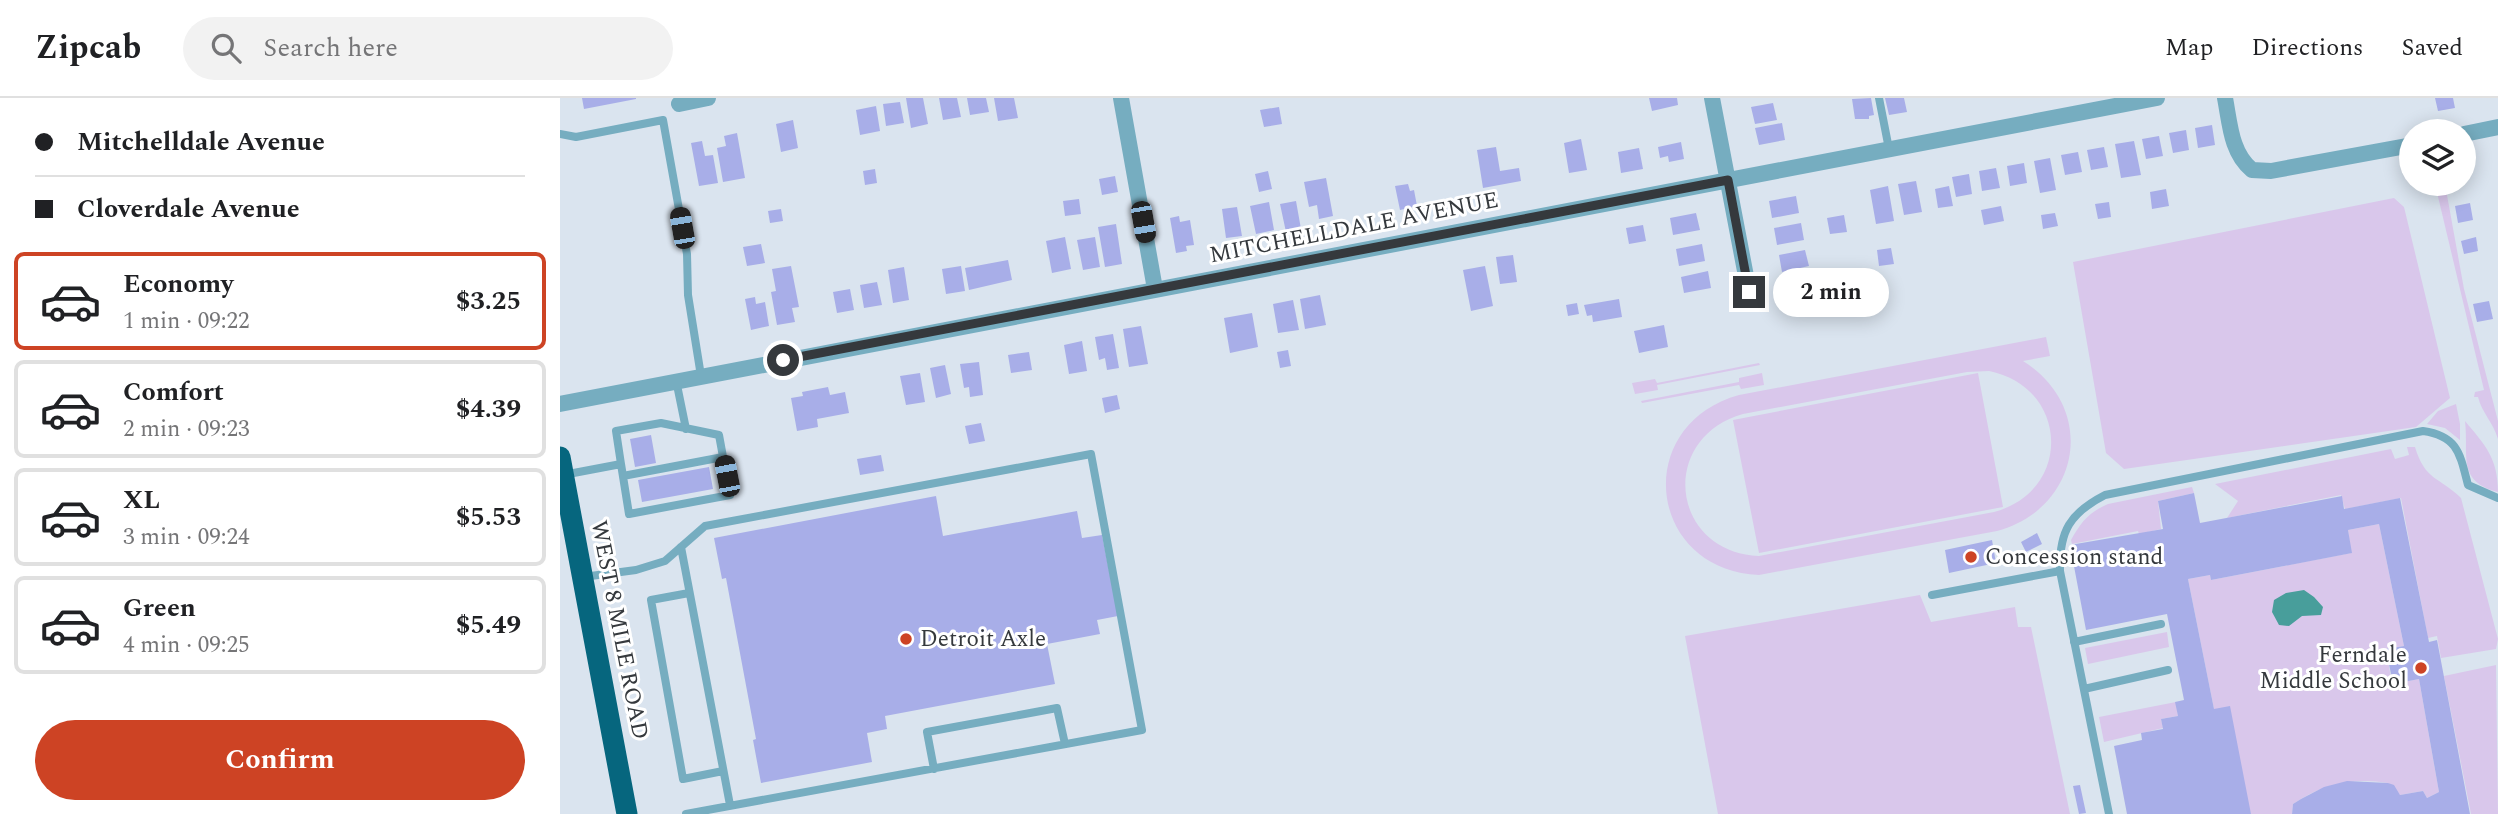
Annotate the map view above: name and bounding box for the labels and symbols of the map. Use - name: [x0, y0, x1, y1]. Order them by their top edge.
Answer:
- street label: MITCHELLDALE AVENUE: [1206, 183, 1502, 273]
- car: [1130, 199, 1157, 245]
- car: [669, 205, 696, 251]
- callout: 2 min: [1774, 268, 1889, 316]
- route end: [1733, 276, 1765, 308]
- route start: [767, 344, 799, 376]
- car: [713, 453, 742, 499]
- street label: WEST 8 MILE ROAD: [581, 517, 657, 743]
- place label: Concession stand: [1985, 540, 2164, 575]
- marker: Concession stand: [1963, 549, 1979, 565]
- place label: Detroit Axle: [920, 622, 1046, 657]
- marker: Detroit Axle: [898, 631, 914, 647]
- place label: Ferndale Middle School: [2260, 638, 2407, 699]
- marker: Ferndale Middle School: [2413, 660, 2429, 676]

